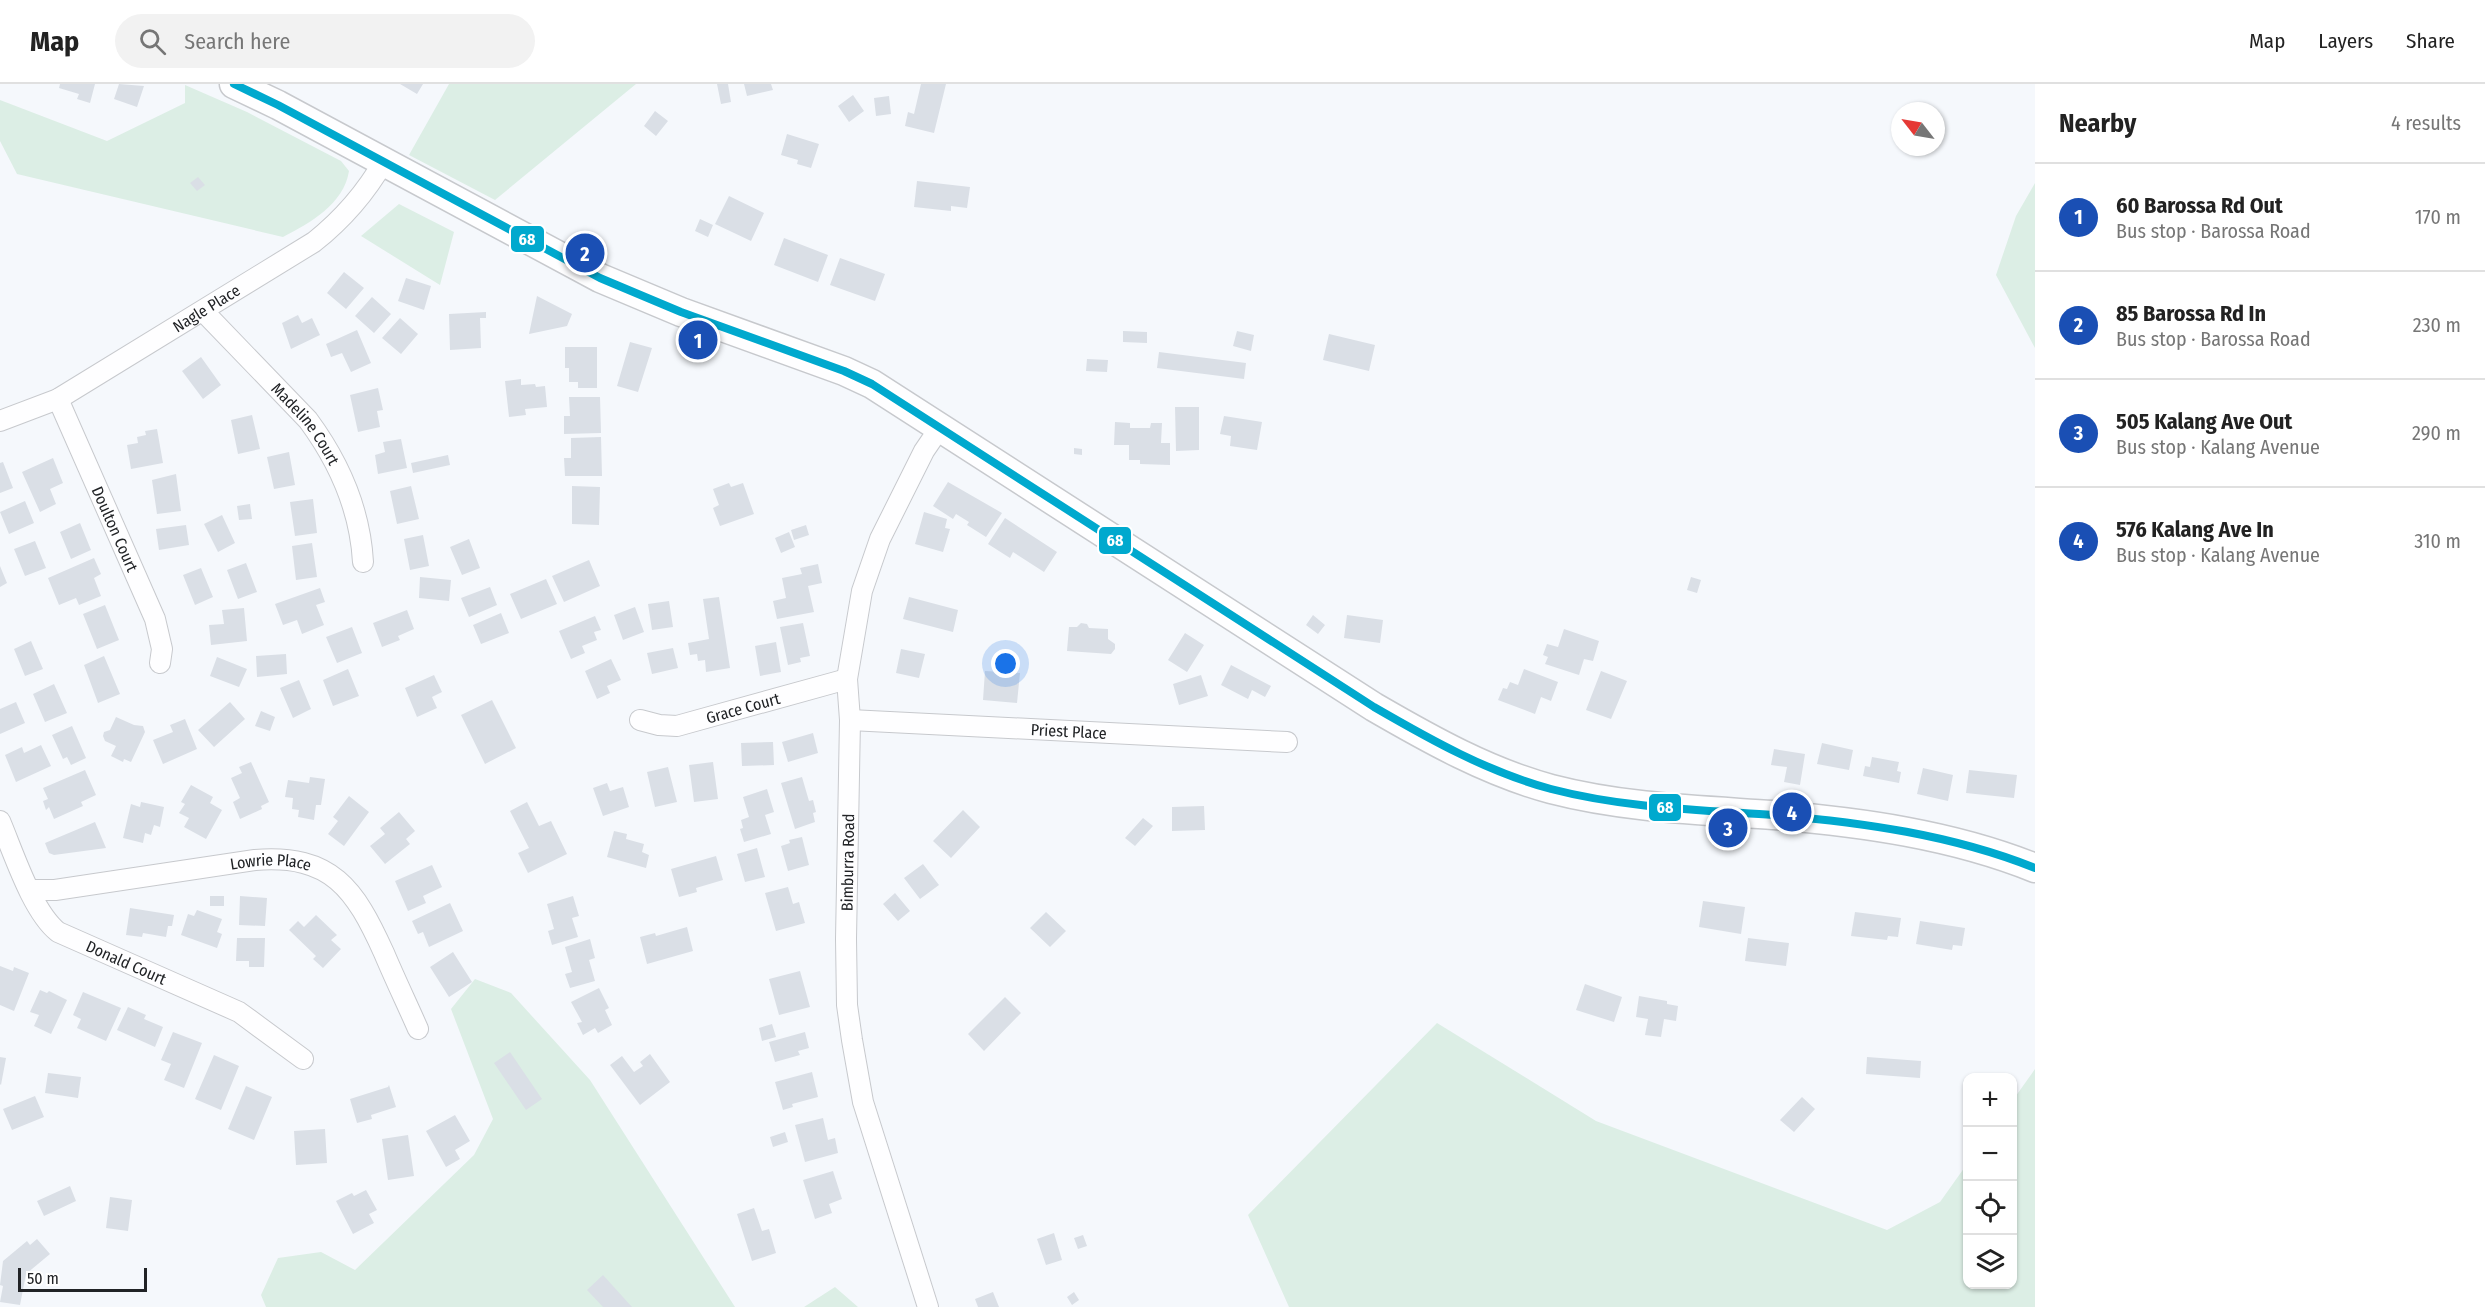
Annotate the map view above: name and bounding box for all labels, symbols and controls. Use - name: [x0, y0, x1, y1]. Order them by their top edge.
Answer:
- search box: [115, 14, 535, 68]
- text: Map: [30, 25, 79, 58]
- icon: search: [136, 25, 169, 58]
- text: Search here: [184, 28, 290, 55]
- text: Map: [2249, 28, 2285, 54]
- text: Layers: [2318, 28, 2373, 54]
- text: Share: [2406, 28, 2455, 54]
- north arrow: [1891, 102, 1945, 156]
- text: Nearby: [2059, 108, 2136, 139]
- text: 4 results: [2391, 111, 2461, 135]
- text: 60 Barossa Rd Out: [2116, 192, 2283, 219]
- text: 1: [2074, 205, 2083, 229]
- text: 170 m: [2415, 205, 2461, 229]
- text: Bus stop · Barossa Road: [2116, 219, 2311, 243]
- line badge: 68: [510, 225, 545, 253]
- text: 68: [519, 230, 536, 249]
- pin: 2: [566, 230, 604, 276]
- street label: Nagle Place: [169, 280, 244, 336]
- text: 85 Barossa Rd In: [2116, 300, 2266, 327]
- text: 2: [2074, 313, 2083, 337]
- text: 230 m: [2413, 313, 2461, 337]
- pin: 1: [678, 318, 718, 362]
- text: Bus stop · Barossa Road: [2116, 327, 2311, 351]
- street label: Madeline Court: [268, 379, 344, 469]
- text: 505 Kalang Ave Out: [2116, 408, 2292, 435]
- text: 3: [2074, 421, 2083, 445]
- text: 290 m: [2412, 421, 2461, 445]
- text: Bus stop · Kalang Avenue: [2116, 435, 2320, 459]
- street label: Doulton Court: [88, 483, 143, 575]
- text: 576 Kalang Ave In: [2116, 516, 2274, 543]
- line badge: 68: [1098, 526, 1132, 555]
- text: 4: [2073, 529, 2084, 553]
- text: 310 m: [2414, 529, 2461, 553]
- text: 68: [1107, 531, 1124, 550]
- text: Bus stop · Kalang Avenue: [2116, 543, 2320, 567]
- your location: [991, 649, 1020, 678]
- street label: Grace Court: [704, 688, 783, 727]
- street label: Priest Place: [1030, 720, 1107, 742]
- pin: 4: [1772, 790, 1812, 834]
- line badge: 68: [1648, 793, 1682, 822]
- text: 68: [1657, 798, 1674, 817]
- pin: 3: [1708, 806, 1748, 850]
- street label: Bimburra Road: [837, 813, 858, 911]
- street label: Lowrie Place: [229, 850, 314, 874]
- street label: Donald Court: [83, 936, 170, 989]
- map controls: [1963, 1073, 2017, 1289]
- button: +: [1963, 1073, 2017, 1127]
- button: −: [1963, 1127, 2017, 1181]
- button: locate: [1963, 1181, 2017, 1235]
- button: layers: [1963, 1235, 2017, 1289]
- scale bar: [18, 1265, 147, 1292]
- text: 50 m: [27, 1269, 59, 1288]

